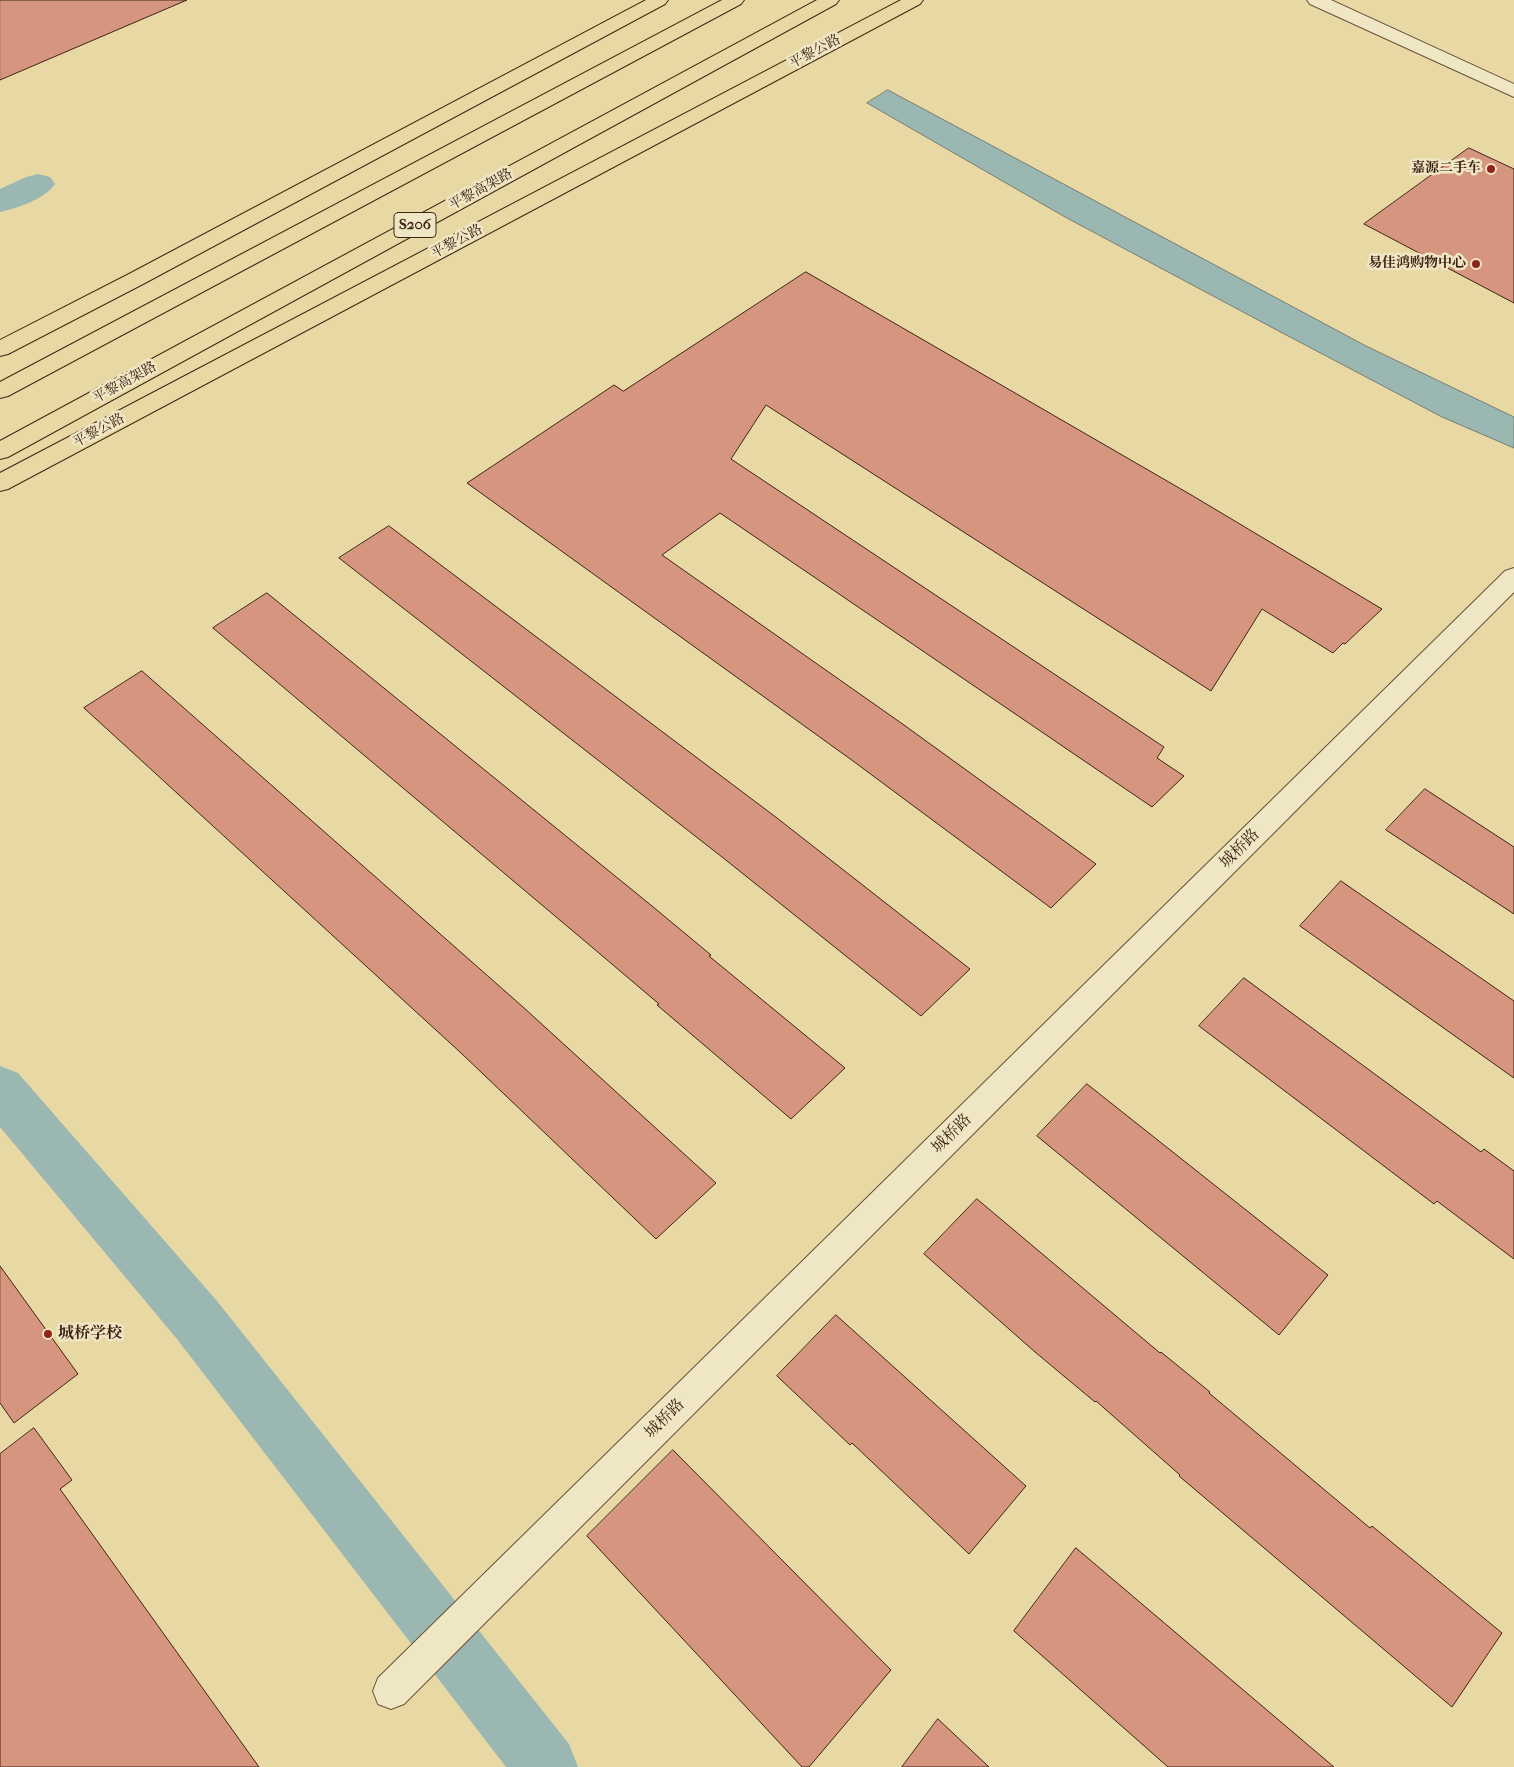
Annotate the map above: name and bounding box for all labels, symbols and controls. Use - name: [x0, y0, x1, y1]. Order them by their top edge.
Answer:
- street label: 平黎公路: [786, 31, 844, 73]
- place label: 嘉源二手车: [1411, 161, 1481, 177]
- marker: 嘉源二手车: [1485, 163, 1497, 175]
- street label: 平黎高架路: [446, 166, 516, 214]
- road number: S206: [394, 212, 436, 238]
- street label: 平黎公路: [428, 221, 486, 263]
- place label: 易佳鸿购物中心: [1368, 256, 1466, 272]
- marker: 易佳鸿购物中心: [1470, 258, 1482, 270]
- street label: 平黎高架路: [90, 359, 160, 407]
- street label: 平黎公路: [70, 410, 128, 452]
- street label: 城桥路: [1216, 825, 1264, 873]
- street label: 城桥路: [928, 1110, 976, 1158]
- place label: 城桥学校: [58, 1324, 122, 1344]
- marker: 城桥学校: [42, 1328, 54, 1340]
- street label: 城桥路: [641, 1395, 689, 1443]

